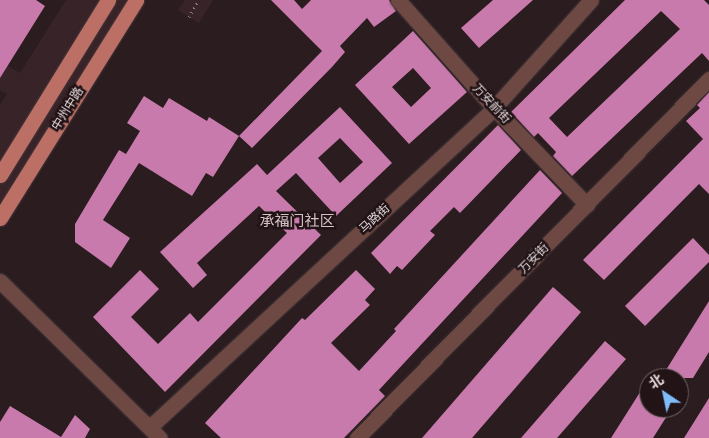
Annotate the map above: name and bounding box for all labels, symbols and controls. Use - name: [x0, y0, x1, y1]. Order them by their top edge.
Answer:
- street label: 万安前街: [469, 82, 513, 126]
- street label: 中州中路: [49, 85, 87, 133]
- street label: 马路街: [357, 201, 393, 237]
- district label: 承福门社区: [260, 213, 334, 231]
- street label: 万安街: [516, 241, 552, 277]
- north arrow: [639, 368, 689, 418]
- text: 北: [646, 371, 666, 392]

